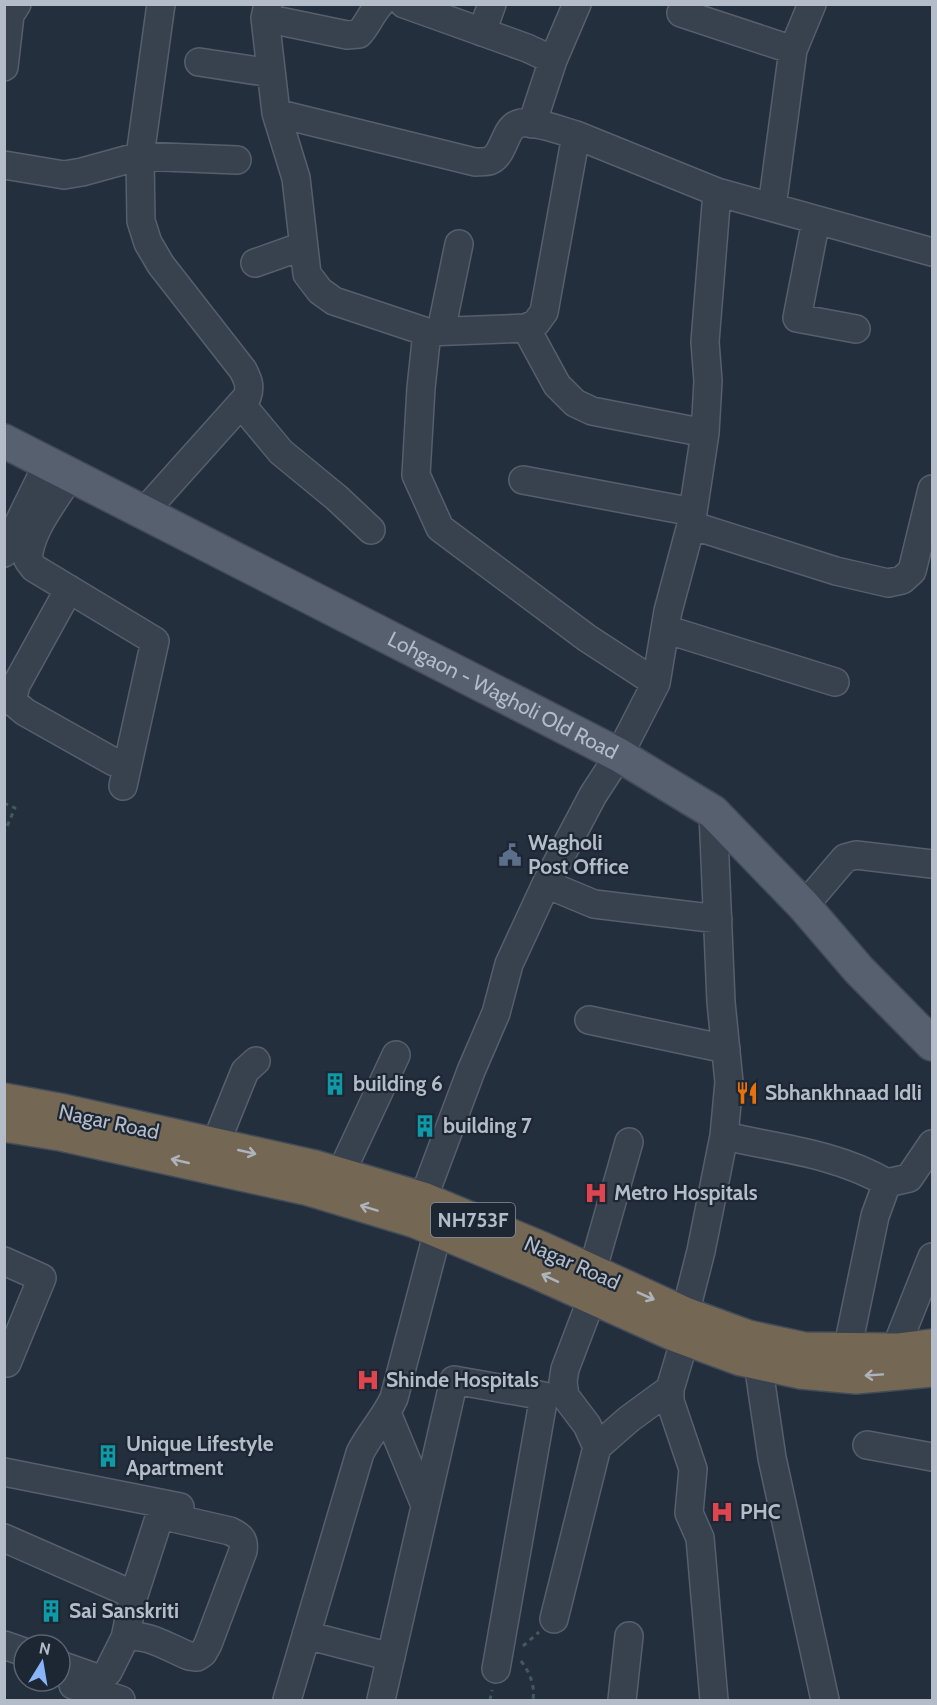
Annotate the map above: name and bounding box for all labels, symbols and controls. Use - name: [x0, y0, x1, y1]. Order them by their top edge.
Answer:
- street label: Lohgaon - Wagholi Old Road: [384, 626, 622, 764]
- place label: Wagholi Post Office: [528, 830, 629, 879]
- public building icon: Wagholi Post Office: [497, 842, 523, 868]
- building icon: building 6: [322, 1071, 348, 1097]
- place label: building 6: [353, 1071, 443, 1096]
- restaurant icon: Sbhankhnaad Idli: [734, 1080, 760, 1106]
- place label: Sbhankhnaad Idli: [765, 1080, 922, 1105]
- street label: Nagar Road: [57, 1099, 162, 1144]
- building icon: building 7: [412, 1113, 438, 1139]
- place label: building 7: [443, 1113, 532, 1138]
- one-way arrow: [236, 1147, 256, 1158]
- one-way arrow: [171, 1155, 190, 1166]
- hospital icon: Metro Hospitals: [583, 1180, 609, 1206]
- place label: Metro Hospitals: [614, 1180, 758, 1205]
- one-way arrow: [360, 1202, 379, 1213]
- road number: NH753F: [431, 1203, 515, 1237]
- street label: Nagar Road: [520, 1230, 624, 1295]
- one-way arrow: [542, 1272, 560, 1284]
- one-way arrow: [637, 1291, 655, 1302]
- hospital icon: Shinde Hospitals: [355, 1367, 381, 1393]
- place label: Shinde Hospitals: [386, 1367, 539, 1392]
- one-way arrow: [865, 1370, 885, 1381]
- place label: Unique Lifestyle Apartment: [126, 1431, 274, 1480]
- building icon: Unique Lifestyle Apartment: [95, 1443, 121, 1469]
- hospital icon: PHC: [709, 1499, 735, 1525]
- place label: PHC: [740, 1499, 781, 1524]
- building icon: Sai Sanskriti: [38, 1598, 64, 1624]
- place label: Sai Sanskriti: [69, 1598, 179, 1623]
- north arrow: [12, 1633, 72, 1693]
- text: N: [37, 1638, 52, 1659]

